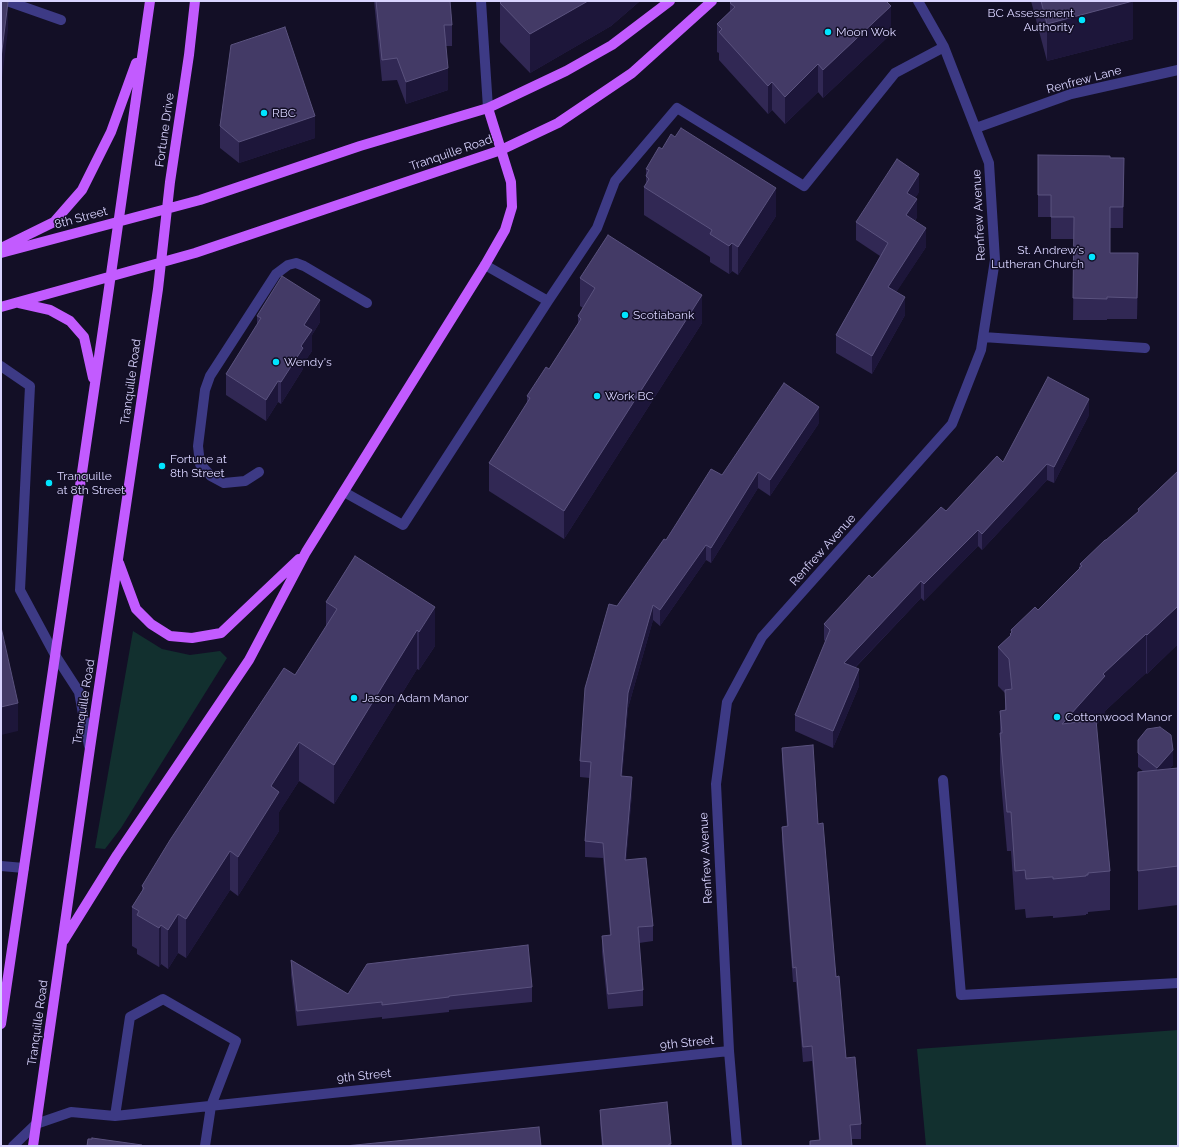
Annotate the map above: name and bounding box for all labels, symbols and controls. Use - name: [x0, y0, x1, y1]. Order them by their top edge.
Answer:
- place label: BC Assessment Authority: [987, 6, 1074, 34]
- marker: BC Assessment Authority: [1077, 15, 1087, 25]
- place label: Moon Wok: [836, 25, 896, 39]
- marker: Moon Wok: [823, 27, 833, 37]
- street label: Renfrew Lane: [1045, 63, 1123, 97]
- street label: Fortune Drive: [153, 92, 177, 168]
- place label: RBC: [272, 106, 296, 120]
- marker: RBC: [259, 108, 269, 118]
- street label: Tranquille Road: [408, 132, 494, 174]
- street label: Renfrew Avenue: [969, 169, 989, 261]
- street label: 8th Street: [53, 204, 109, 232]
- place label: St. Andrew’s Lutheran Church: [991, 243, 1084, 271]
- marker: St. Andrew’s Lutheran Church: [1087, 252, 1097, 262]
- place label: Scotiabank: [633, 308, 694, 322]
- marker: Scotiabank: [620, 310, 630, 320]
- street label: Tranquille Road: [118, 338, 144, 426]
- place label: Wendy's: [284, 355, 332, 369]
- marker: Wendy's: [271, 357, 281, 367]
- place label: Work BC: [605, 389, 654, 403]
- marker: Work BC: [592, 391, 602, 401]
- place label: Fortune at 8th Street: [170, 452, 227, 480]
- marker: Fortune at 8th Street: [157, 461, 167, 471]
- place label: Tranquille at 8th Street: [57, 469, 125, 497]
- marker: Tranquille at 8th Street: [44, 478, 54, 488]
- street label: Renfrew Avenue: [787, 511, 859, 589]
- street label: Tranquille Road: [70, 658, 98, 746]
- place label: Jason Adam Manor: [362, 691, 469, 705]
- marker: Jason Adam Manor: [349, 693, 359, 703]
- place label: Cottonwood Manor: [1065, 710, 1172, 724]
- marker: Cottonwood Manor: [1052, 712, 1062, 722]
- street label: Renfrew Avenue: [696, 812, 716, 904]
- street label: Tranquille Road: [25, 979, 51, 1067]
- street label: 9th Street: [659, 1033, 715, 1053]
- street label: 9th Street: [336, 1066, 392, 1086]

